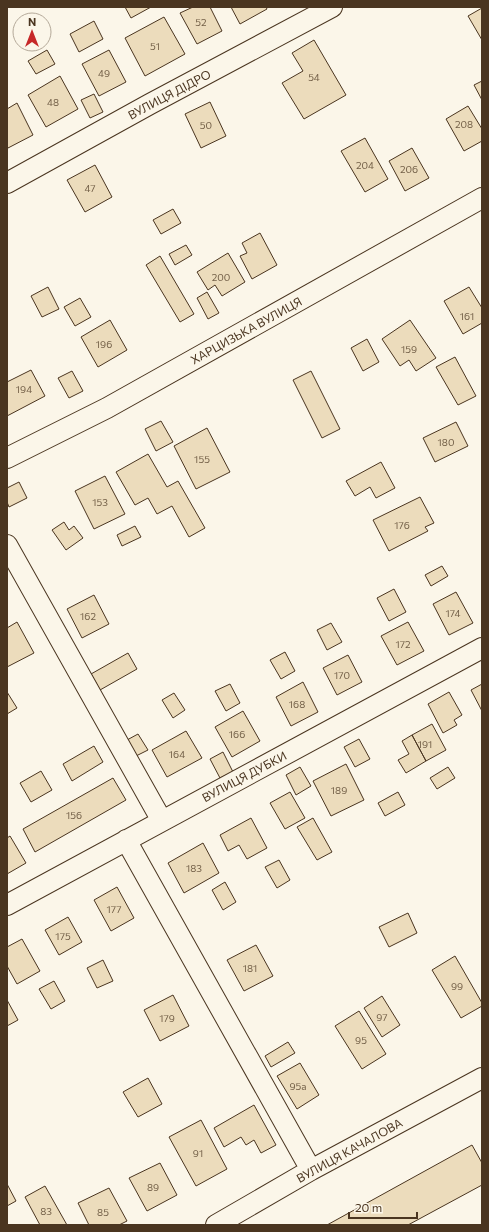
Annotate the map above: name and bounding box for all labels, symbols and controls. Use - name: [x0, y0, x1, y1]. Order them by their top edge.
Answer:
- north arrow: [12, 12, 52, 52]
- text: N: [28, 15, 36, 28]
- house number: 52: [195, 16, 207, 28]
- house number: 51: [150, 40, 160, 52]
- street label: ВУЛИЦЯ ДІДРО: [125, 66, 213, 122]
- house number: 49: [98, 67, 110, 79]
- house number: 54: [308, 71, 320, 83]
- house number: 48: [47, 96, 59, 108]
- house number: 208: [455, 118, 473, 130]
- house number: 50: [200, 119, 212, 131]
- house number: 204: [356, 159, 374, 171]
- house number: 206: [400, 163, 418, 175]
- house number: 47: [84, 182, 96, 194]
- house number: 200: [212, 271, 230, 283]
- street label: ХАРЦИЗЬКА ВУЛИЦЯ: [188, 294, 304, 366]
- house number: 161: [460, 310, 474, 322]
- house number: 196: [96, 338, 112, 350]
- house number: 159: [401, 343, 417, 355]
- house number: 194: [16, 383, 32, 395]
- house number: 180: [438, 436, 454, 448]
- house number: 155: [194, 453, 210, 465]
- house number: 153: [92, 496, 108, 508]
- house number: 176: [394, 519, 410, 531]
- house number: 174: [446, 607, 460, 619]
- house number: 162: [80, 610, 96, 622]
- house number: 172: [395, 638, 411, 650]
- house number: 170: [334, 669, 350, 681]
- house number: 168: [289, 698, 305, 710]
- house number: 166: [229, 728, 245, 740]
- house number: 191: [418, 738, 432, 750]
- house number: 164: [169, 748, 185, 760]
- street label: ВУЛИЦЯ ДУБКИ: [199, 748, 289, 804]
- house number: 189: [331, 784, 347, 796]
- house number: 156: [66, 809, 82, 821]
- house number: 183: [186, 862, 202, 874]
- house number: 177: [107, 903, 121, 915]
- house number: 175: [55, 930, 71, 942]
- house number: 181: [243, 962, 257, 974]
- house number: 99: [451, 980, 463, 992]
- house number: 97: [376, 1011, 388, 1023]
- house number: 179: [159, 1012, 175, 1024]
- house number: 95: [355, 1034, 367, 1046]
- house number: 95а: [289, 1080, 307, 1092]
- street label: ВУЛИЦЯ КАЧАЛОВА: [294, 1115, 404, 1185]
- house number: 91: [193, 1147, 203, 1159]
- house number: 89: [147, 1181, 159, 1193]
- scale bar: [349, 1194, 417, 1220]
- text: 20 m: [355, 1200, 382, 1214]
- house number: 83: [40, 1205, 52, 1217]
- house number: 85: [97, 1206, 109, 1218]

